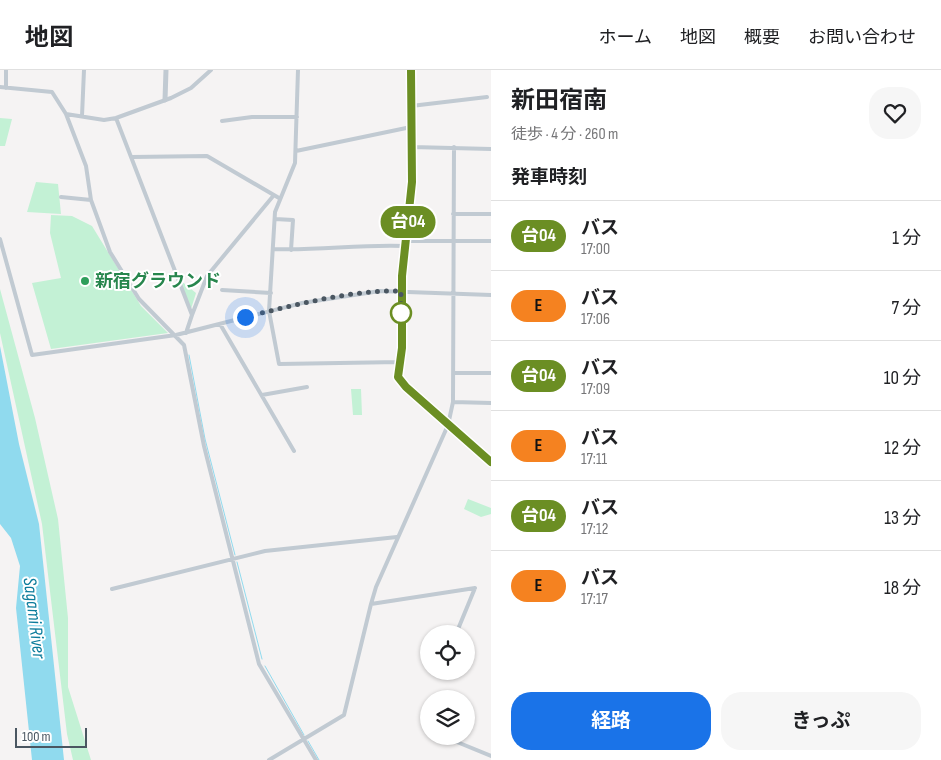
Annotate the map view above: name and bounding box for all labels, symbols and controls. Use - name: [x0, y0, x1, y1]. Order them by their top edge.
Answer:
- text: 地図: [25, 23, 73, 52]
- text: ホーム: [599, 27, 652, 48]
- text: 地図: [680, 27, 716, 48]
- text: 概要: [744, 27, 780, 48]
- text: お問い合わせ: [808, 27, 916, 48]
- text: 新田宿南: [511, 86, 607, 115]
- button: heart: [869, 87, 921, 139]
- text: 徒歩 · 4 分 · 260 m: [511, 125, 618, 144]
- text: 発車時刻: [511, 166, 587, 189]
- line badge: 台04: [379, 206, 437, 238]
- text: 台04: [391, 211, 425, 232]
- text: バス: [581, 217, 619, 240]
- text: 台04: [521, 225, 556, 246]
- text: 1 分: [892, 227, 921, 250]
- text: 17:00: [581, 240, 610, 259]
- place label: 新宿グラウンド: [95, 271, 221, 292]
- marker: 新宿グラウンド: [79, 275, 91, 287]
- text: バス: [581, 287, 619, 310]
- text: E: [535, 295, 542, 316]
- text: 7 分: [891, 297, 921, 320]
- unlabelled marker: [390, 302, 412, 324]
- your location: [233, 305, 258, 330]
- text: 17:06: [581, 310, 610, 329]
- text: バス: [581, 357, 619, 380]
- text: 台04: [521, 365, 556, 386]
- text: 10 分: [884, 367, 921, 390]
- text: 17:09: [581, 380, 610, 399]
- text: バス: [581, 427, 619, 450]
- text: E: [535, 435, 542, 456]
- text: 12 分: [884, 437, 921, 460]
- text: 17:11: [581, 450, 607, 469]
- text: バス: [581, 497, 619, 520]
- text: 台04: [521, 505, 556, 526]
- text: 13 分: [884, 507, 921, 530]
- text: 17:12: [581, 520, 608, 539]
- text: バス: [581, 567, 619, 590]
- text: E: [535, 575, 542, 596]
- water label: Sagami River: [18, 576, 50, 660]
- text: 18 分: [884, 577, 921, 600]
- text: 17:17: [581, 590, 608, 609]
- map controls: [420, 625, 475, 745]
- button: locate: [420, 625, 475, 680]
- button: layers: [420, 690, 475, 745]
- button: 経路: [511, 692, 711, 750]
- button: きっぷ: [721, 692, 921, 750]
- scale bar: [15, 725, 88, 748]
- text: 100 m: [22, 728, 51, 745]

